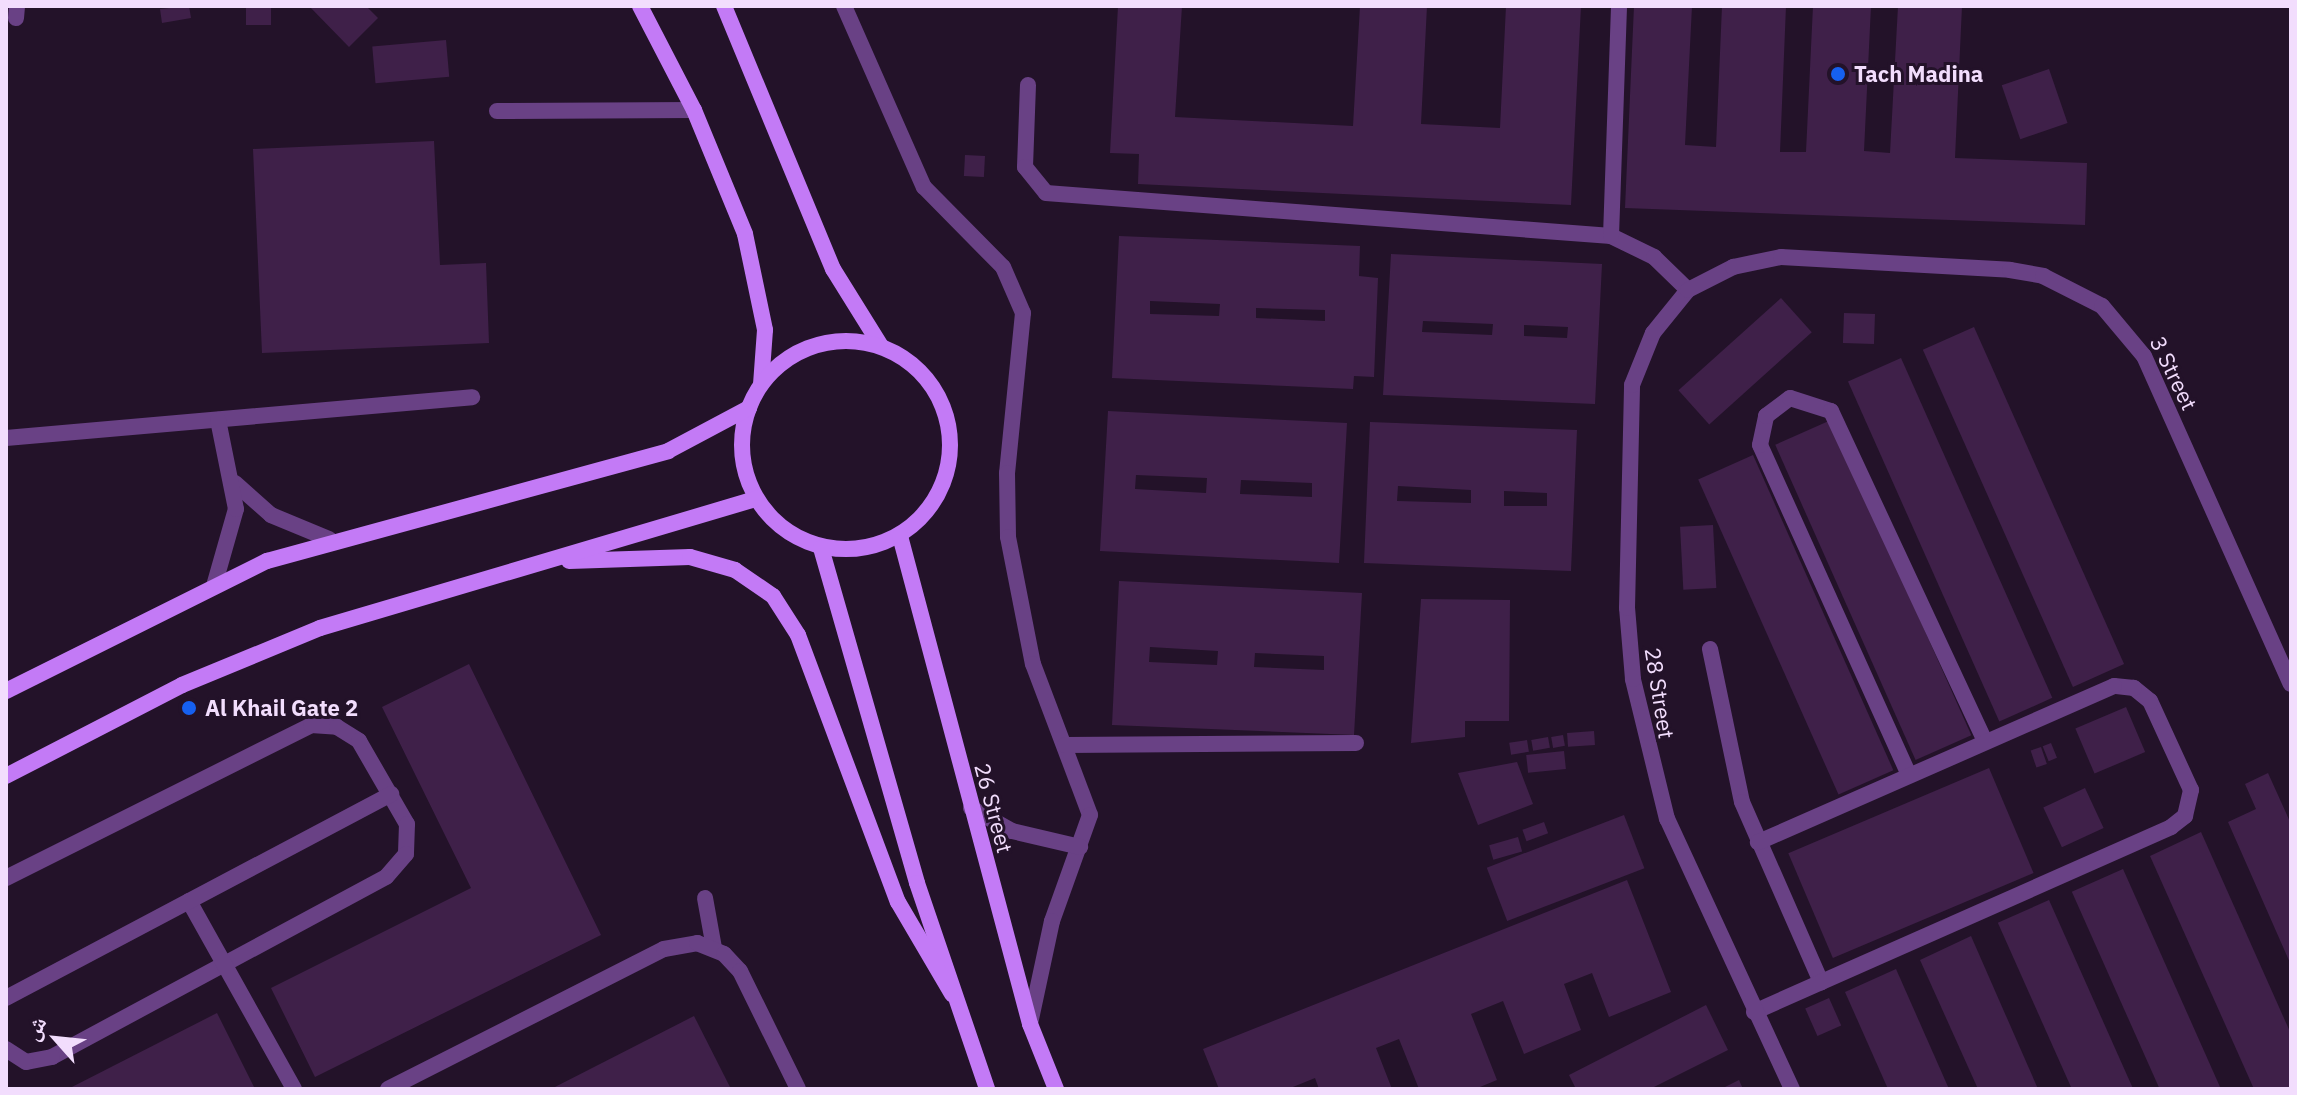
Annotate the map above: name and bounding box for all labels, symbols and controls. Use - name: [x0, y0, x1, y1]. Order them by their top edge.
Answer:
- place label: Tach Madina: [1854, 61, 1983, 87]
- marker: Tach Madina: [1829, 65, 1847, 83]
- street label: 3 Street: [2145, 332, 2203, 414]
- street label: 28 Street: [1640, 646, 1680, 740]
- place label: Al Khail Gate 2: [205, 695, 358, 721]
- marker: Al Khail Gate 2: [180, 699, 198, 717]
- street label: 26 Street: [969, 760, 1019, 856]
- north arrow: [16, 999, 96, 1079]
- text: ش: [16, 1011, 52, 1045]

